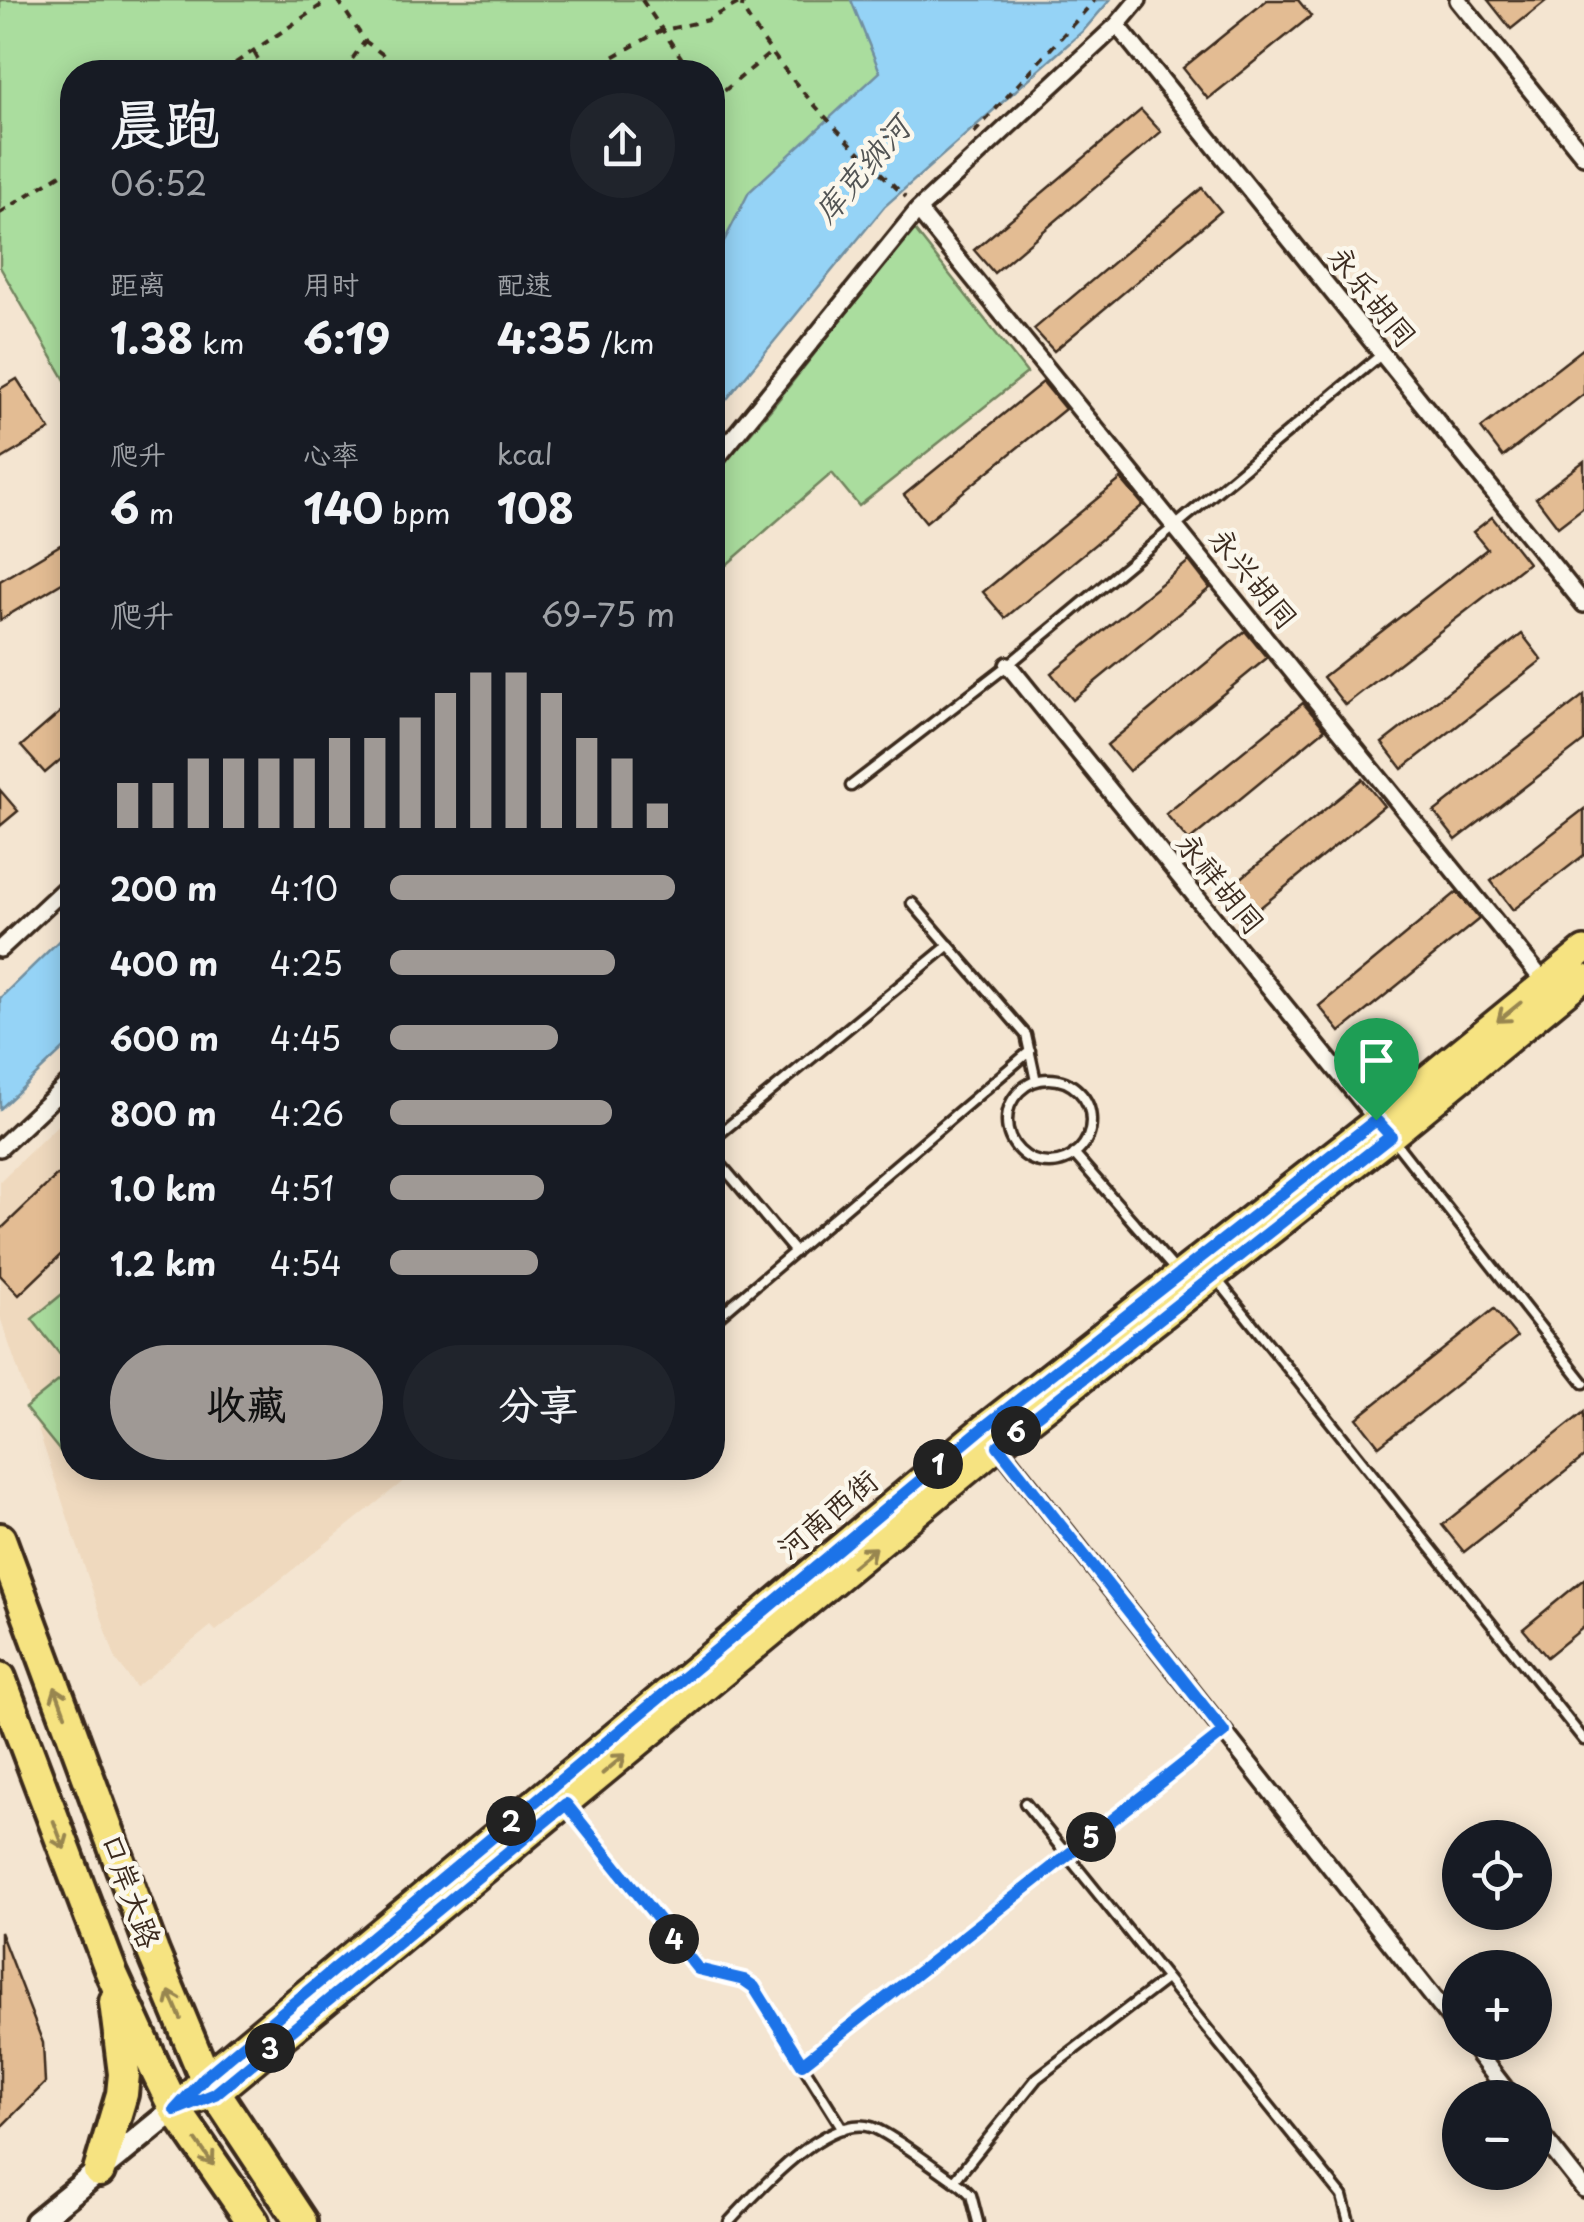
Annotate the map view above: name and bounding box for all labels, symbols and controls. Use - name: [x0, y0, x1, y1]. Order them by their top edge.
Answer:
- text: 晨跑: [110, 80, 220, 163]
- button: share: [570, 93, 675, 198]
- water label: 库克纳河: [800, 101, 924, 233]
- text: 06:52: [110, 159, 207, 207]
- street label: 永乐胡同: [1319, 235, 1429, 356]
- text: 距离: [110, 262, 166, 305]
- text: 用时: [303, 262, 359, 305]
- text: 配速: [497, 262, 553, 305]
- text: 1.38: [110, 305, 193, 368]
- text: 6:19: [303, 305, 390, 368]
- text: 4:35: [497, 305, 592, 368]
- text: km: [193, 321, 244, 364]
- text: /km: [592, 321, 654, 364]
- text: 爬升: [110, 432, 166, 475]
- text: 心率: [303, 432, 359, 475]
- text: kcal: [497, 432, 553, 475]
- text: 6: [110, 475, 140, 538]
- text: 140: [303, 475, 383, 538]
- text: 108: [497, 475, 574, 538]
- text: m: [140, 491, 174, 534]
- text: bpm: [383, 491, 451, 534]
- street label: 永兴胡同: [1200, 517, 1310, 638]
- text: 爬升: [110, 590, 174, 638]
- text: 69–75 m: [541, 590, 675, 638]
- street label: 永祥胡同: [1167, 822, 1277, 943]
- text: 200 m: [110, 864, 217, 912]
- text: 4:10: [270, 864, 338, 912]
- text: 400 m: [110, 939, 218, 987]
- text: 4:25: [270, 939, 343, 987]
- one-way arrow: [1496, 1001, 1522, 1023]
- text: 600 m: [110, 1014, 219, 1062]
- text: 4:45: [270, 1014, 341, 1062]
- pin: [1334, 1018, 1419, 1121]
- icon: arrive: [1349, 1033, 1404, 1088]
- text: 800 m: [110, 1089, 217, 1137]
- text: 4:26: [270, 1089, 344, 1137]
- text: 1.0 km: [110, 1164, 216, 1212]
- text: 4:51: [270, 1164, 334, 1212]
- text: 1.2 km: [110, 1239, 216, 1287]
- text: 4:54: [270, 1239, 342, 1287]
- button: 收藏: [110, 1345, 383, 1460]
- button: 分享: [403, 1345, 675, 1460]
- pin: 6: [991, 1406, 1041, 1456]
- text: 6: [1006, 1409, 1026, 1452]
- pin: 1: [913, 1439, 963, 1489]
- text: 1: [931, 1442, 945, 1485]
- street label: 河南西街: [766, 1457, 887, 1569]
- one-way arrow: [851, 1546, 877, 1568]
- one-way arrow: [50, 1686, 68, 1717]
- one-way arrow: [601, 1754, 627, 1776]
- pin: 2: [486, 1796, 536, 1846]
- text: 2: [501, 1799, 521, 1842]
- pin: 5: [1066, 1812, 1116, 1862]
- text: 5: [1082, 1815, 1100, 1858]
- one-way arrow: [52, 1819, 70, 1849]
- map controls: [1442, 1820, 1552, 2190]
- button: locate: [1442, 1820, 1552, 1930]
- street label: 口岸大路: [91, 1826, 174, 1954]
- pin: 4: [649, 1914, 699, 1964]
- text: 4: [664, 1917, 684, 1960]
- button: +: [1442, 1950, 1552, 2060]
- one-way arrow: [164, 1990, 182, 2021]
- pin: 3: [245, 2023, 295, 2073]
- text: 3: [261, 2026, 279, 2069]
- button: −: [1442, 2080, 1552, 2190]
- one-way arrow: [194, 2139, 215, 2166]

